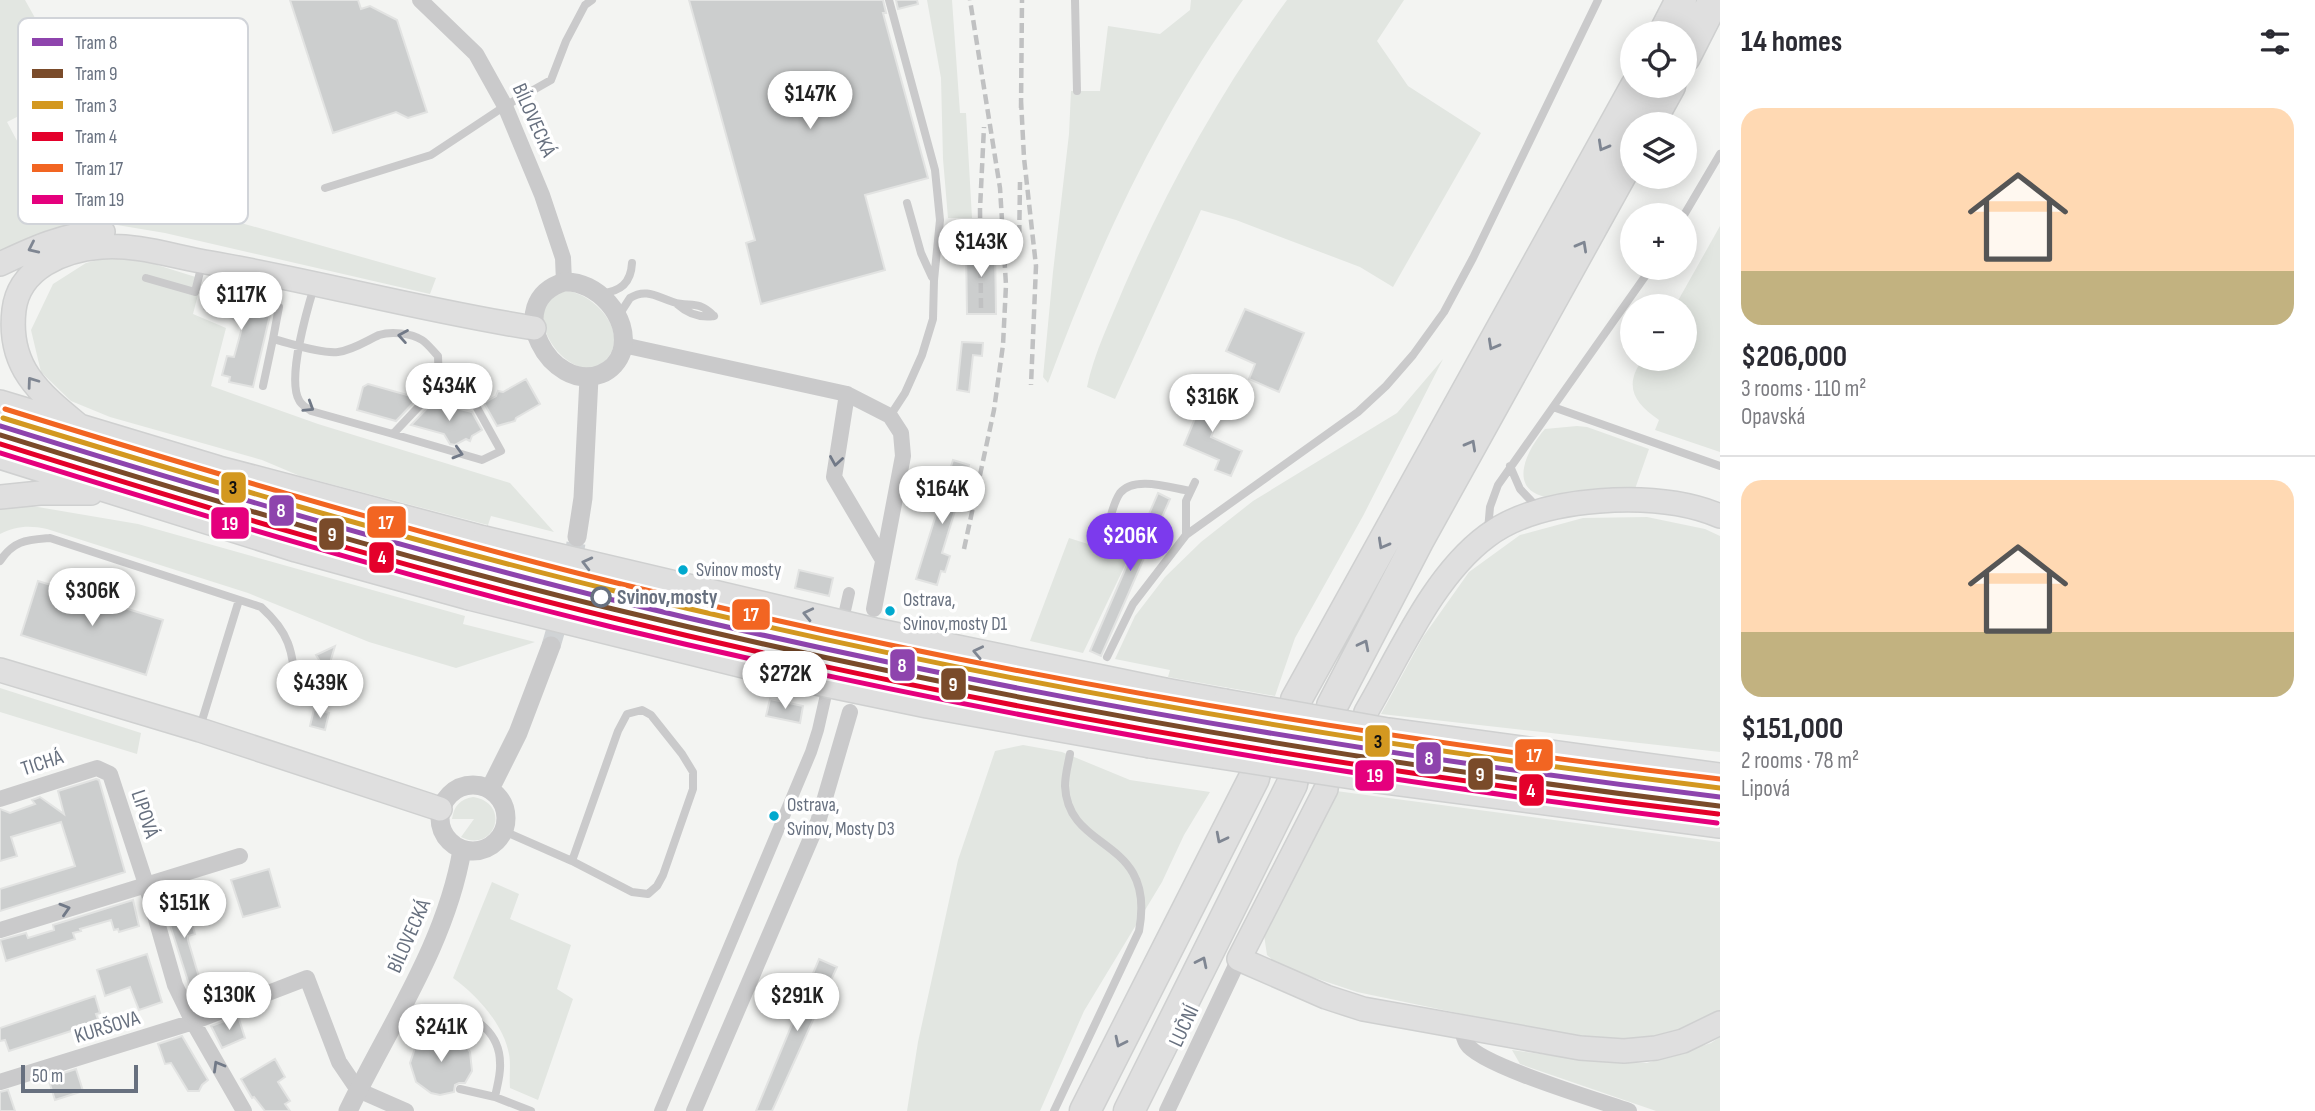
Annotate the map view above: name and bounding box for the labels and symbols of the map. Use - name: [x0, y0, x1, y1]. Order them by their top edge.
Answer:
- legend: [18, 18, 248, 224]
- text: Tram 8: [75, 32, 117, 55]
- text: Tram 9: [75, 63, 117, 86]
- pin: $147K: [761, 72, 859, 131]
- street label: BÍLOVECKÁ: [507, 79, 562, 162]
- text: Tram 3: [75, 95, 117, 118]
- text: Tram 4: [75, 126, 117, 149]
- one-way arrow: [1598, 138, 1611, 151]
- text: Tram 17: [75, 158, 124, 181]
- text: Tram 19: [75, 189, 124, 212]
- pin: $143K: [932, 219, 1030, 279]
- one-way arrow: [28, 240, 40, 254]
- one-way arrow: [1574, 241, 1587, 253]
- pin: $117K: [192, 272, 290, 332]
- one-way arrow: [397, 329, 409, 344]
- one-way arrow: [1488, 338, 1501, 350]
- pin: $434K: [400, 364, 498, 423]
- pin: $316K: [1163, 374, 1261, 434]
- one-way arrow: [28, 377, 40, 389]
- one-way arrow: [301, 398, 314, 411]
- one-way arrow: [1463, 440, 1476, 452]
- one-way arrow: [452, 445, 464, 460]
- one-way arrow: [829, 455, 844, 467]
- pin: $164K: [893, 466, 991, 526]
- line badge: 3: [220, 471, 247, 504]
- text: 3: [229, 477, 237, 500]
- line badge: 8: [268, 494, 295, 527]
- text: 8: [277, 500, 286, 523]
- line badge: 17: [366, 505, 407, 539]
- line badge: 19: [210, 506, 250, 540]
- text: 17: [378, 512, 395, 535]
- text: 19: [222, 513, 238, 536]
- pin: $206K: [1081, 514, 1179, 573]
- line badge: 9: [318, 517, 345, 551]
- text: 9: [327, 524, 337, 547]
- one-way arrow: [1378, 537, 1391, 549]
- line badge: 4: [368, 541, 395, 574]
- text: 4: [378, 547, 387, 570]
- one-way arrow: [581, 557, 593, 571]
- place label: Svinov mosty: [696, 559, 782, 582]
- marker: Svinov mosty: [676, 563, 690, 577]
- pin: $306K: [43, 568, 141, 628]
- place label: Svinov,mosty: [617, 585, 718, 610]
- marker: Svinov,mosty: [591, 587, 611, 607]
- place label: Ostrava, Svinov,mosty D1: [903, 589, 1008, 636]
- line badge: 17: [731, 598, 771, 631]
- text: 17: [743, 604, 760, 627]
- marker: Ostrava, Svinov,mosty D1: [883, 604, 897, 618]
- one-way arrow: [802, 608, 814, 623]
- one-way arrow: [1355, 640, 1369, 652]
- one-way arrow: [972, 645, 984, 660]
- line badge: 8: [889, 648, 916, 682]
- pin: $272K: [736, 652, 834, 711]
- text: 8: [898, 655, 907, 678]
- pin: $439K: [271, 660, 369, 720]
- line badge: 9: [940, 667, 967, 701]
- text: 9: [948, 674, 958, 697]
- line badge: 3: [1364, 724, 1391, 758]
- text: 3: [1374, 731, 1382, 754]
- line badge: 17: [1514, 738, 1554, 772]
- line badge: 8: [1415, 741, 1442, 775]
- street label: TICHÁ: [18, 744, 67, 781]
- text: 17: [1526, 745, 1543, 768]
- text: 8: [1425, 748, 1434, 771]
- line badge: 9: [1467, 757, 1494, 791]
- line badge: 19: [1354, 759, 1395, 792]
- text: 9: [1475, 764, 1485, 787]
- text: 19: [1367, 765, 1383, 788]
- line badge: 4: [1518, 773, 1545, 807]
- text: 4: [1527, 780, 1536, 803]
- street label: LIPOVÁ: [126, 787, 165, 842]
- place label: Ostrava, Svinov, Mosty D3: [787, 794, 895, 841]
- marker: Ostrava, Svinov, Mosty D3: [767, 809, 781, 823]
- one-way arrow: [1216, 831, 1230, 843]
- pin: $151K: [135, 880, 233, 940]
- street label: BÍLOVECKÁ: [382, 894, 437, 977]
- one-way arrow: [58, 903, 71, 917]
- one-way arrow: [1194, 957, 1208, 969]
- pin: $130K: [180, 972, 278, 1032]
- pin: $291K: [748, 974, 846, 1033]
- street label: LUČNÍ: [1164, 1001, 1204, 1051]
- pin: $241K: [392, 1004, 490, 1064]
- street label: KURŠOVA: [71, 1005, 143, 1049]
- one-way arrow: [1114, 1035, 1128, 1047]
- one-way arrow: [213, 1061, 226, 1074]
- scale bar: [21, 1062, 138, 1094]

